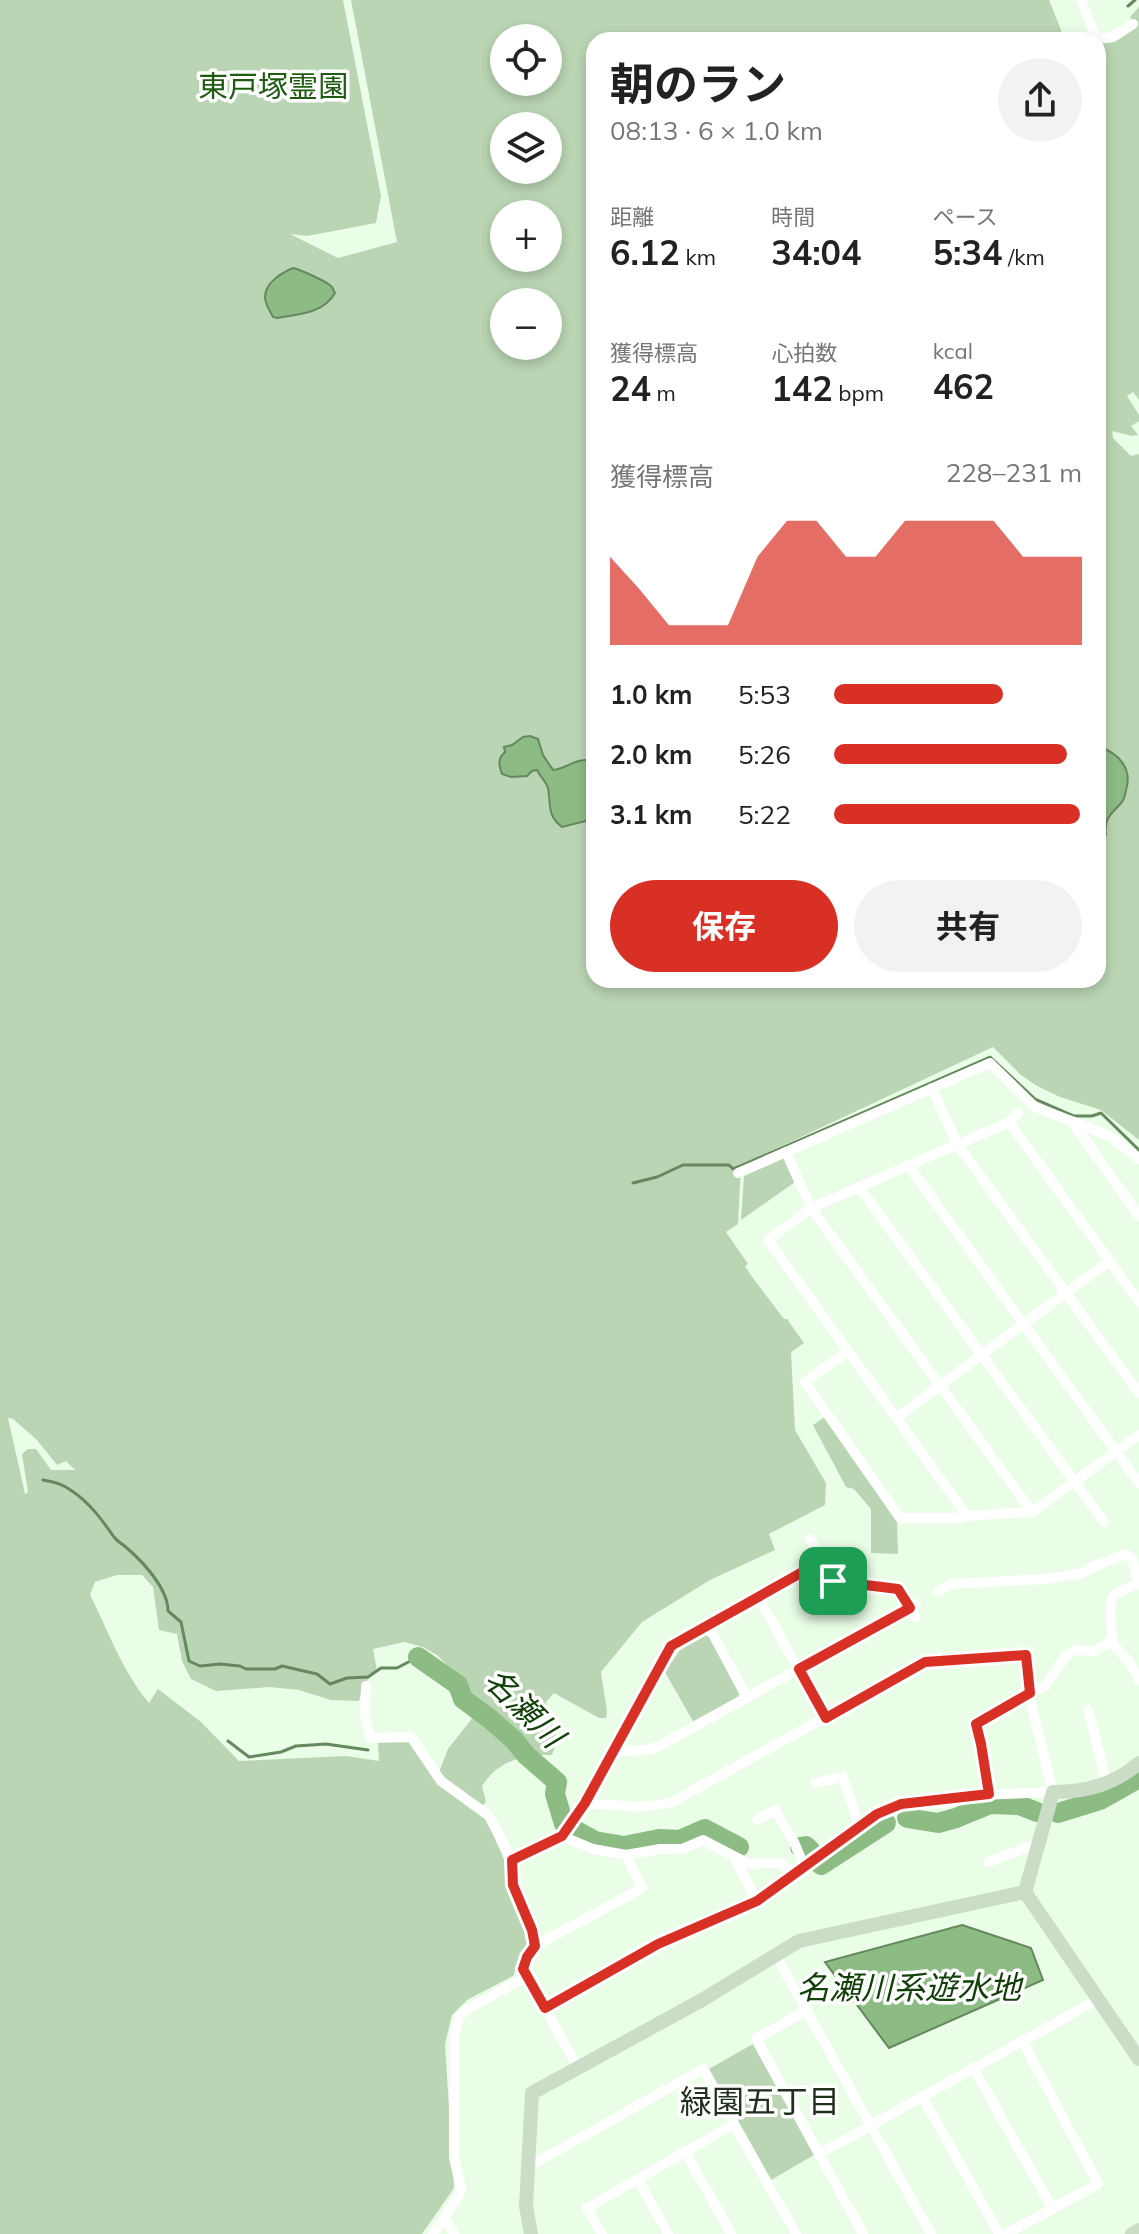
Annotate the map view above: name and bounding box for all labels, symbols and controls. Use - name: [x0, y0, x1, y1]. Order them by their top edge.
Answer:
- map controls: [490, 24, 562, 360]
- button: locate: [490, 24, 562, 96]
- text: 朝のラン: [610, 56, 786, 111]
- button: share: [998, 58, 1082, 142]
- park label: 東戸塚霊園: [198, 67, 348, 105]
- button: layers: [490, 112, 562, 184]
- text: 08:13 · 6 × 1.0 km: [610, 114, 823, 147]
- button: +: [490, 200, 562, 272]
- text: 距離: [610, 203, 654, 231]
- text: 時間: [771, 203, 815, 231]
- text: ペース: [933, 203, 998, 231]
- text: 6.12: [610, 231, 680, 274]
- text: 34:04: [771, 231, 861, 274]
- text: 5:34: [933, 231, 1002, 274]
- text: km: [680, 243, 716, 271]
- text: /km: [1002, 243, 1045, 271]
- button: −: [490, 288, 562, 360]
- text: kcal: [933, 337, 973, 365]
- text: 獲得標高: [610, 339, 698, 367]
- text: 心拍数: [771, 339, 837, 367]
- text: 462: [933, 365, 994, 408]
- text: 24: [610, 367, 651, 410]
- text: 142: [771, 367, 833, 410]
- text: m: [651, 379, 676, 407]
- text: bpm: [833, 379, 884, 407]
- text: 228–231 m: [946, 456, 1082, 489]
- text: 獲得標高: [610, 460, 714, 493]
- text: 1.0 km: [610, 678, 693, 711]
- text: 5:53: [738, 678, 791, 711]
- text: 2.0 km: [610, 738, 693, 771]
- text: 5:26: [738, 738, 791, 771]
- text: 3.1 km: [610, 798, 693, 831]
- text: 5:22: [738, 798, 791, 831]
- button: 保存: [610, 880, 838, 972]
- button: 共有: [854, 880, 1082, 972]
- pin: [799, 1547, 867, 1615]
- icon: arrive: [811, 1559, 855, 1603]
- water label: 名瀬川: [477, 1659, 575, 1757]
- water label: 名瀬川系遊水地: [797, 1967, 1024, 2007]
- district label: 緑園五丁目: [680, 2081, 840, 2121]

